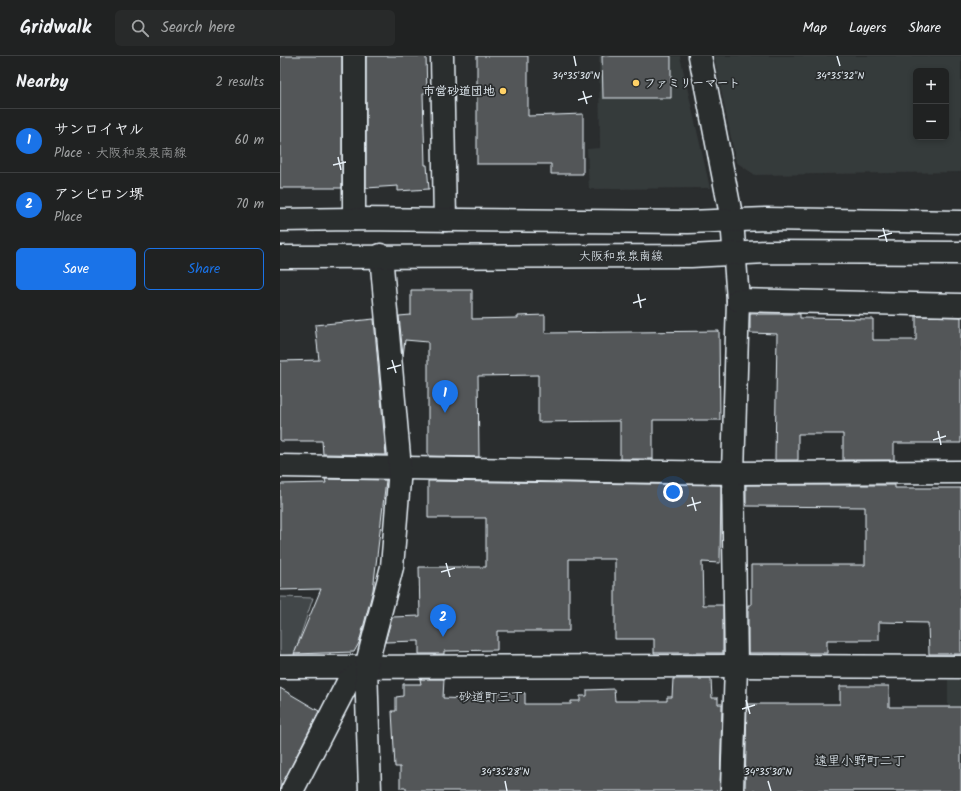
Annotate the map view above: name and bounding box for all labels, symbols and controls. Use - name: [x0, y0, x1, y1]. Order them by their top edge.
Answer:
- search box: [115, 10, 395, 46]
- text: Gridwalk: [20, 13, 91, 43]
- text: Search here: [161, 16, 235, 40]
- icon: search: [129, 17, 151, 39]
- text: Map: [803, 17, 827, 39]
- text: Layers: [849, 17, 887, 39]
- text: Share: [909, 17, 941, 39]
- text: 34°35'30"N: [552, 68, 600, 84]
- text: 34°35'32"N: [816, 68, 865, 84]
- map controls: [913, 68, 949, 140]
- button: +: [913, 68, 949, 104]
- text: Nearby: [16, 69, 68, 96]
- text: 2 results: [216, 72, 264, 93]
- place label: ファミリーマート: [644, 74, 740, 93]
- marker: ファミリーマート: [631, 78, 641, 88]
- place label: 市営砂道団地: [423, 82, 495, 101]
- marker: 市営砂道団地: [498, 86, 508, 96]
- button: −: [913, 104, 949, 140]
- text: サンロイヤル: [54, 118, 144, 142]
- text: 1: [27, 130, 31, 151]
- text: 60 m: [235, 130, 264, 151]
- text: Place · 大阪和泉泉南線: [54, 143, 186, 164]
- text: アンビロン堺: [54, 183, 144, 207]
- text: 2: [25, 194, 33, 215]
- text: 70 m: [236, 194, 264, 215]
- text: Place: [54, 207, 82, 228]
- street label: 大阪和泉泉南線: [579, 247, 663, 266]
- button: Save: [16, 248, 136, 290]
- button: Share: [144, 248, 264, 290]
- pin: 1: [432, 380, 458, 413]
- your location: [663, 482, 683, 502]
- pin: 2: [430, 604, 456, 637]
- district label: 砂道町三丁: [458, 687, 524, 708]
- district label: 遠里小野町二丁: [814, 751, 906, 772]
- text: 34°35'28"N: [480, 764, 530, 780]
- text: 34°35'30"N: [744, 764, 792, 780]

